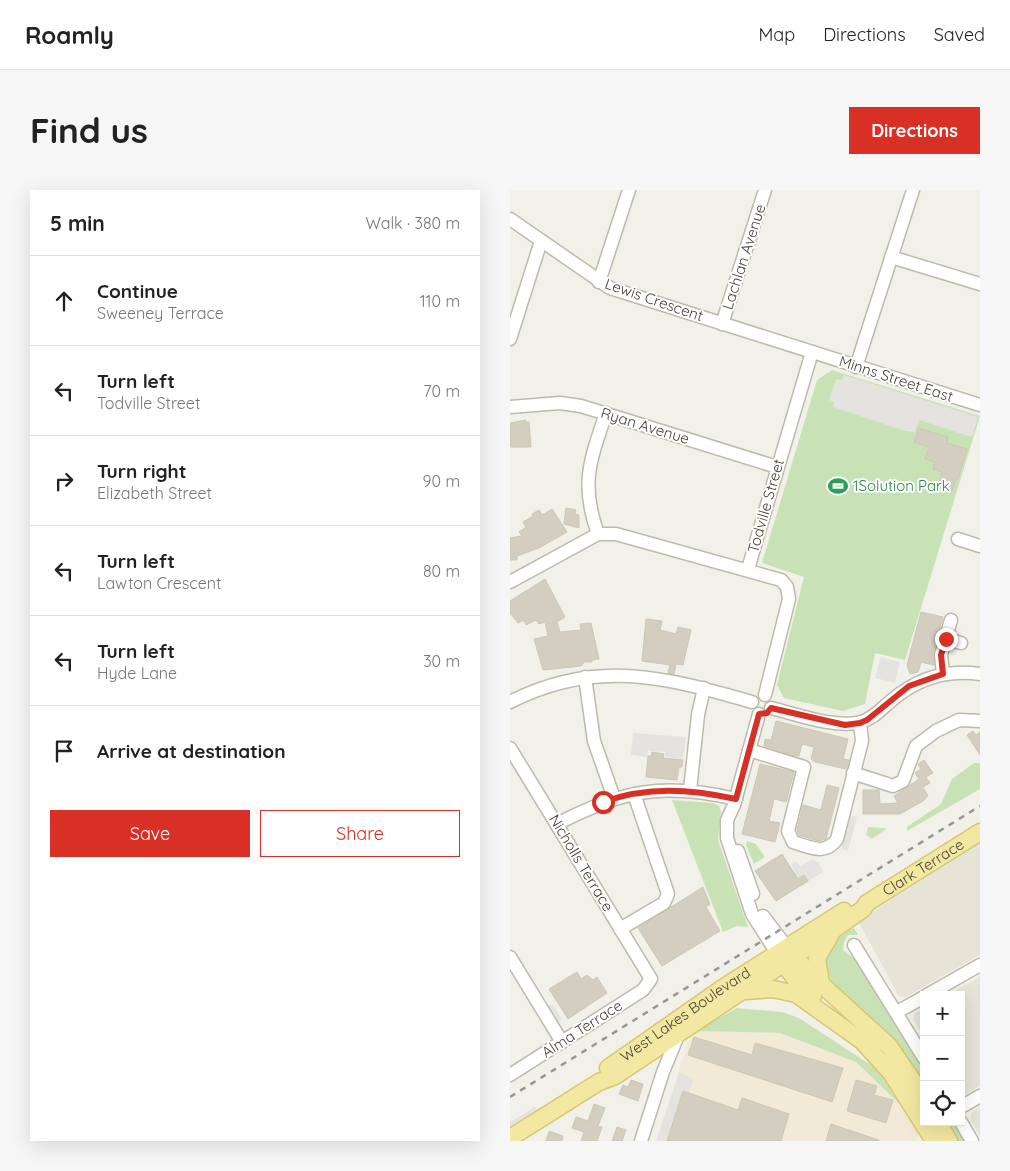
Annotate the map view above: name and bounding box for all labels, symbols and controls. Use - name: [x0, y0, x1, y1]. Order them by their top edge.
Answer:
- text: Roamly: [25, 20, 114, 50]
- text: Map: [758, 23, 795, 46]
- text: Directions: [823, 23, 906, 46]
- text: Saved: [934, 23, 985, 46]
- button: Directions: [849, 107, 980, 154]
- text: Find us: [30, 108, 148, 152]
- street label: Lachlan Avenue: [717, 202, 770, 312]
- text: 5 min: [50, 210, 105, 236]
- text: Walk · 380 m: [365, 213, 460, 233]
- street label: Lewis Crescent: [602, 274, 706, 325]
- text: Continue: [97, 279, 178, 303]
- icon: ahead: [50, 287, 78, 315]
- text: 110 m: [420, 291, 460, 311]
- text: Sweeney Terrace: [97, 303, 224, 323]
- street label: Minns Street East: [837, 351, 956, 406]
- text: Turn left: [97, 369, 175, 393]
- icon: left: [50, 377, 78, 405]
- text: 70 m: [423, 381, 460, 401]
- text: Todville Street: [97, 393, 200, 413]
- street label: Ryan Avenue: [599, 403, 692, 448]
- street label: Todville Street: [743, 457, 788, 555]
- text: Turn right: [97, 459, 186, 483]
- icon: right: [50, 467, 78, 495]
- text: 90 m: [423, 471, 460, 491]
- sports icon: 1Solution Park: [827, 475, 849, 497]
- place label: 1Solution Park: [853, 476, 950, 495]
- text: Elizabeth Street: [97, 483, 212, 503]
- text: Turn left: [97, 549, 175, 573]
- icon: left: [50, 557, 78, 585]
- text: 80 m: [423, 561, 460, 581]
- text: Lawton Crescent: [97, 573, 221, 593]
- route end: [935, 628, 958, 651]
- text: Turn left: [97, 639, 175, 663]
- icon: left: [50, 647, 78, 675]
- text: 30 m: [423, 651, 460, 671]
- text: Hyde Lane: [97, 663, 177, 683]
- icon: arrive: [50, 737, 78, 765]
- text: Arrive at destination: [97, 739, 286, 763]
- route start: [592, 791, 615, 814]
- button: Save: [50, 810, 250, 857]
- button: Share: [260, 810, 460, 857]
- street label: Nicholls Terrace: [545, 811, 618, 915]
- street label: Clark Terrace: [879, 834, 967, 900]
- street label: West Lakes Boulevard: [616, 963, 754, 1066]
- map controls: [920, 991, 965, 1126]
- button: +: [920, 991, 965, 1036]
- street label: Alma Terrace: [538, 995, 626, 1062]
- button: −: [920, 1036, 965, 1081]
- button: locate: [920, 1081, 965, 1126]

